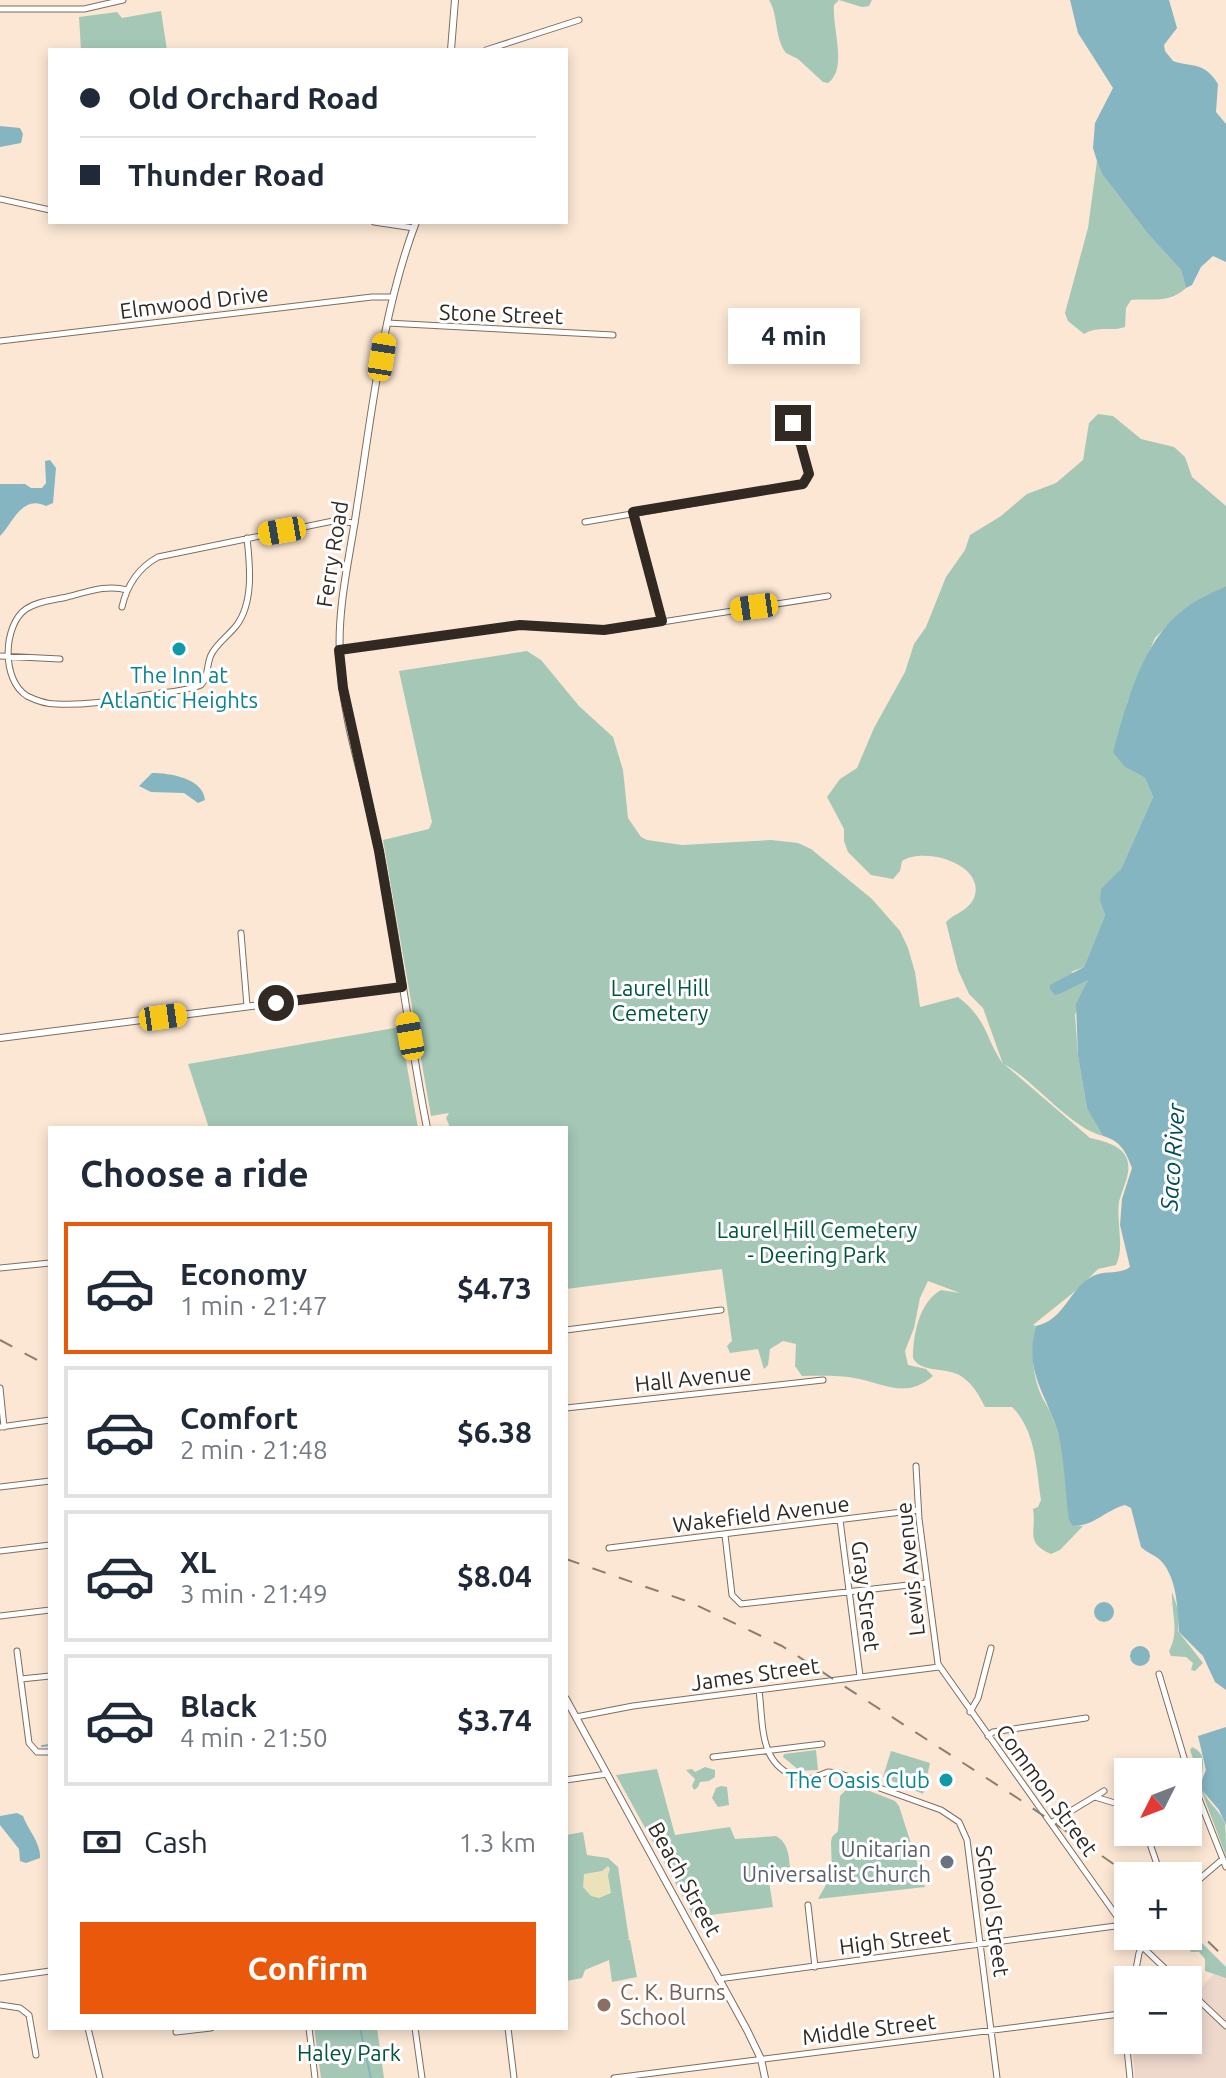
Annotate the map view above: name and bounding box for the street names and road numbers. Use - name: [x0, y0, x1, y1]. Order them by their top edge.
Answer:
- street label: Elmwood Drive: [118, 280, 270, 323]
- street label: Stone Street: [439, 299, 564, 328]
- street label: Ferry Road: [311, 499, 352, 609]
- street label: Hall Avenue: [633, 1359, 753, 1396]
- street label: Wakefield Avenue: [671, 1490, 851, 1537]
- street label: Lewis Avenue: [890, 1501, 929, 1637]
- street label: Gray Street: [847, 1539, 886, 1653]
- street label: James Street: [689, 1652, 821, 1695]
- street label: Common Street: [991, 1719, 1104, 1861]
- street label: Beach Street: [644, 1817, 727, 1941]
- street label: School Street: [972, 1844, 1015, 1979]
- street label: High Street: [838, 1920, 953, 1959]
- street label: Middle Street: [801, 2008, 938, 2049]

